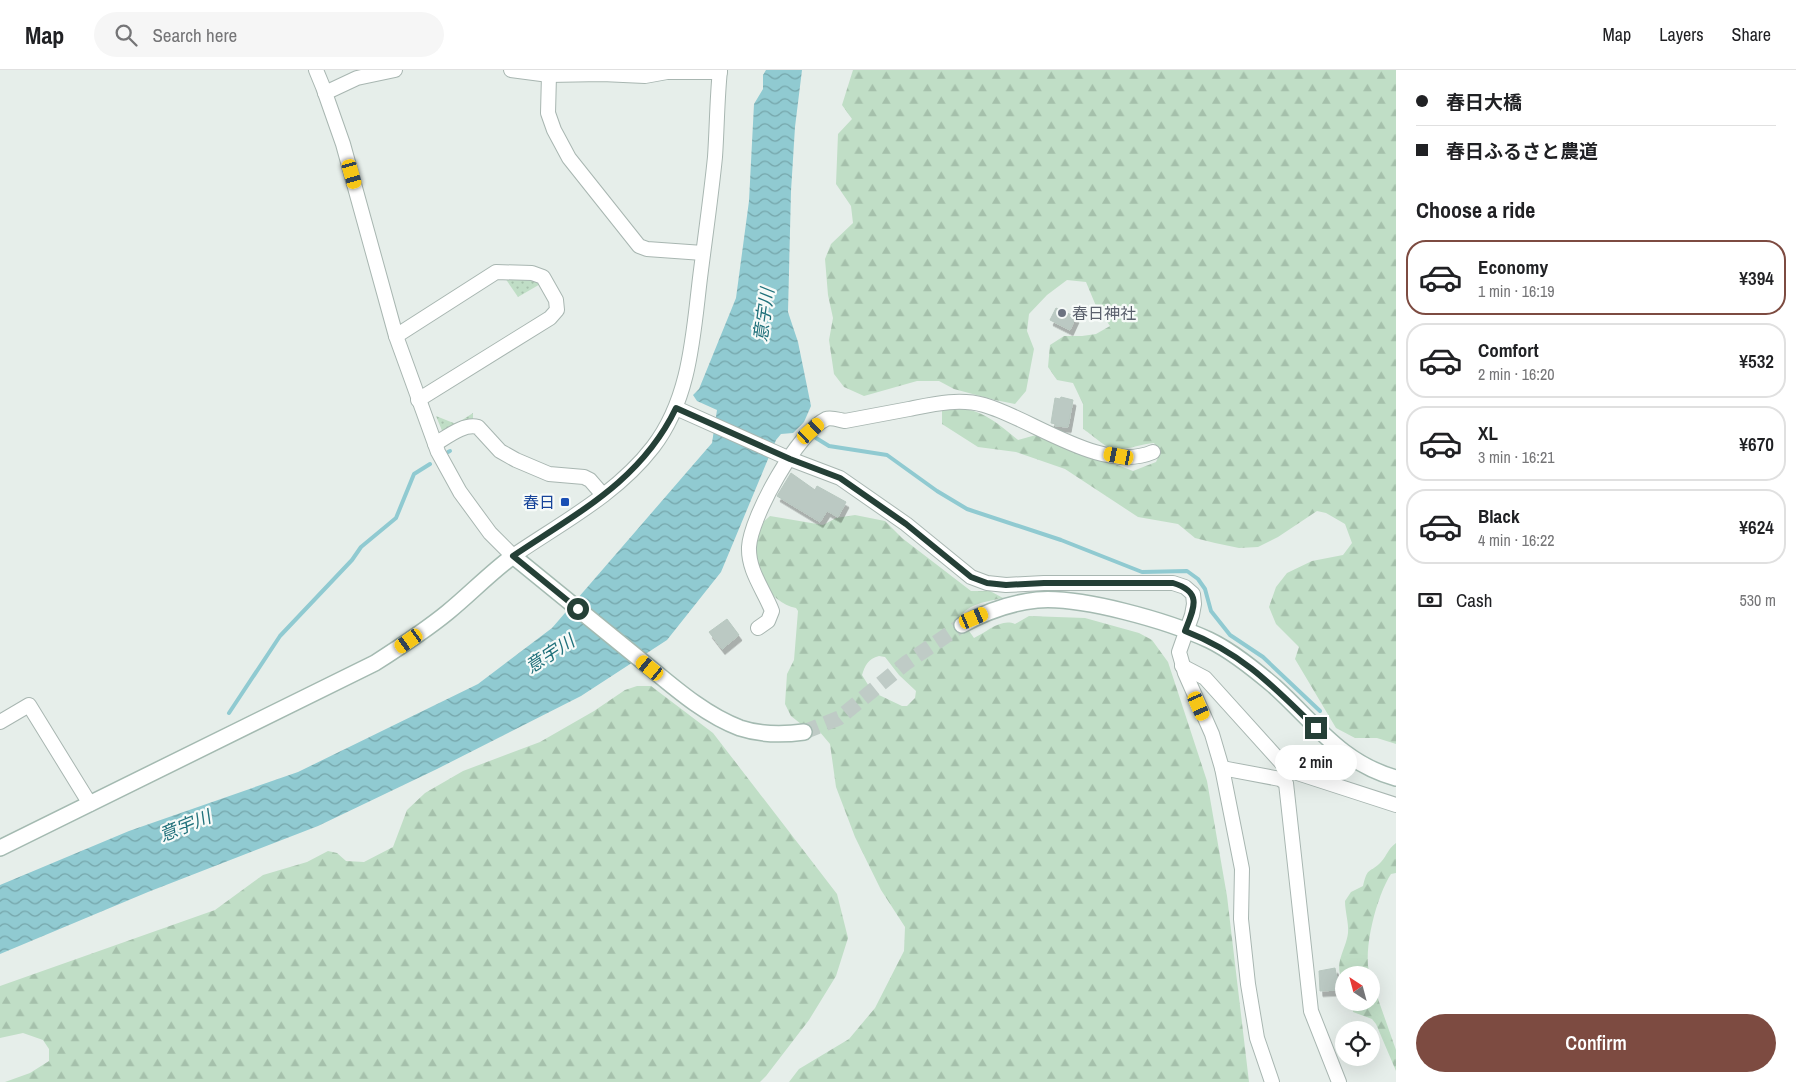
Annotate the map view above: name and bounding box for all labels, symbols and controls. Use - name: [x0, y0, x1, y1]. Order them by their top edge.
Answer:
- search box: [94, 12, 444, 57]
- text: Map: [25, 19, 64, 51]
- icon: search: [112, 21, 140, 49]
- text: Search here: [152, 22, 237, 48]
- text: Map: [1603, 22, 1631, 47]
- text: Layers: [1659, 22, 1704, 47]
- text: Share: [1732, 22, 1771, 47]
- text: 春日大橋: [1446, 89, 1522, 115]
- text: 春日ふるさと農道: [1446, 138, 1598, 164]
- car: [340, 158, 363, 190]
- text: Choose a ride: [1416, 195, 1535, 225]
- text: Economy: [1478, 254, 1548, 280]
- icon: car: [1418, 255, 1463, 300]
- text: ¥394: [1739, 265, 1774, 291]
- text: 1 min · 16:19: [1478, 280, 1555, 302]
- water label: 意宇川: [747, 284, 780, 343]
- place label: 春日神社: [1072, 302, 1136, 324]
- marker: 春日神社: [1056, 307, 1068, 319]
- text: Comfort: [1478, 337, 1539, 363]
- icon: car: [1418, 338, 1463, 383]
- text: ¥532: [1739, 348, 1774, 374]
- text: 2 min · 16:20: [1478, 363, 1555, 385]
- car: [794, 415, 827, 447]
- text: XL: [1478, 420, 1498, 446]
- icon: car: [1418, 421, 1463, 466]
- text: ¥670: [1739, 431, 1774, 457]
- car: [1102, 446, 1135, 466]
- text: 3 min · 16:21: [1478, 446, 1555, 468]
- place label: 春日: [523, 491, 555, 513]
- marker: 春日: [559, 496, 571, 508]
- text: Black: [1478, 503, 1520, 529]
- icon: car: [1418, 504, 1463, 549]
- text: ¥624: [1739, 514, 1774, 540]
- text: 4 min · 16:22: [1478, 529, 1555, 551]
- icon: cash: [1416, 586, 1444, 614]
- text: Cash: [1456, 587, 1492, 613]
- text: 530 m: [1740, 589, 1776, 611]
- route start: [567, 598, 589, 620]
- car: [957, 605, 990, 631]
- car: [392, 626, 425, 656]
- water label: 意宇川: [520, 627, 581, 679]
- car: [633, 653, 666, 683]
- car: [1186, 689, 1211, 723]
- route end: [1305, 717, 1327, 739]
- callout: 2 min: [1275, 746, 1357, 780]
- text: 2 min: [1299, 751, 1333, 773]
- water label: 意宇川: [155, 803, 216, 847]
- north arrow: [1335, 966, 1380, 1011]
- map controls: [1335, 966, 1380, 1066]
- button: Confirm: [1416, 1014, 1776, 1072]
- button: locate: [1335, 1021, 1380, 1066]

